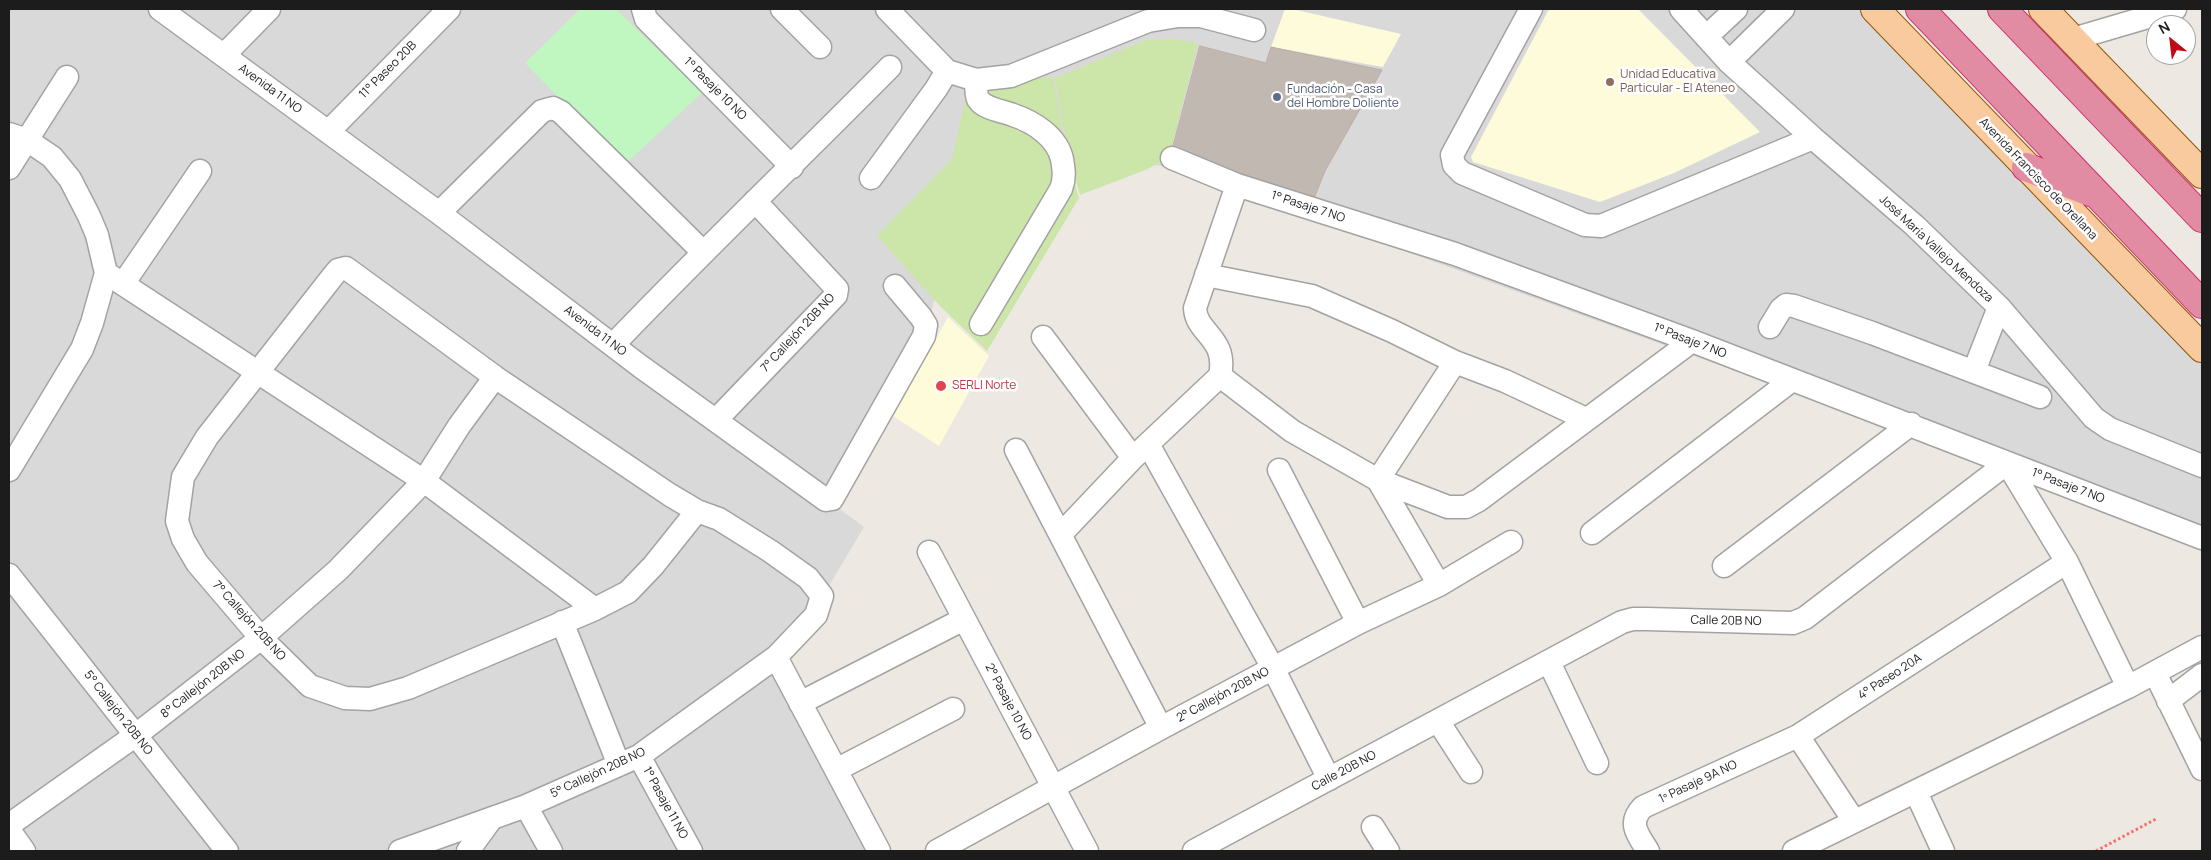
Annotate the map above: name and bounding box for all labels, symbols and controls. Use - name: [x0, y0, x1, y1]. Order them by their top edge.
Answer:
- north arrow: [2146, 15, 2196, 65]
- text: N: [2155, 17, 2173, 38]
- street label: 11° Paseo 20B: [356, 38, 420, 102]
- street label: 1° Pasaje 10 NO: [681, 55, 749, 123]
- street label: Avenida 11 NO: [236, 61, 304, 117]
- place label: Unidad Educativa Particular - El Ateneo: [1620, 68, 1735, 96]
- marker: Unidad Educativa Particular - El Ateneo: [1604, 76, 1616, 88]
- place label: Fundación - Casa del Hombre Doliente: [1287, 83, 1399, 111]
- marker: Fundación - Casa del Hombre Doliente: [1271, 91, 1283, 103]
- street label: Avenida Francisco de Orellana: [1976, 115, 2100, 243]
- street label: 1° Pasaje 7 NO: [1269, 188, 1347, 226]
- street label: José María Vallejo Mendoza: [1876, 192, 1996, 306]
- street label: 7° Callejón 20B NO: [758, 291, 838, 375]
- street label: Avenida 11 NO: [561, 303, 629, 359]
- street label: 1° Pasaje 7 NO: [1652, 321, 1728, 361]
- marker: SERLI Norte: [934, 379, 948, 393]
- place label: SERLI Norte: [952, 379, 1016, 393]
- street label: 1° Pasaje 7 NO: [2030, 466, 2106, 506]
- street label: 7° Callejón 20B NO: [209, 578, 289, 664]
- street label: Calle 20B NO: [1690, 613, 1762, 629]
- street label: 8° Callejón 20B NO: [158, 647, 248, 721]
- street label: 4° Paseo 20A: [1855, 651, 1925, 703]
- street label: 2° Pasaje 10 NO: [982, 661, 1034, 743]
- street label: 2° Callejón 20B NO: [1174, 664, 1272, 726]
- street label: 5° Callejón 20B NO: [81, 668, 155, 758]
- street label: 5° Callejón 20B NO: [548, 745, 648, 801]
- street label: Calle 20B NO: [1309, 748, 1379, 794]
- street label: 1º Pasaje 9A NO: [1657, 758, 1739, 806]
- street label: 1° Pasaje 11 NO: [639, 764, 691, 842]

